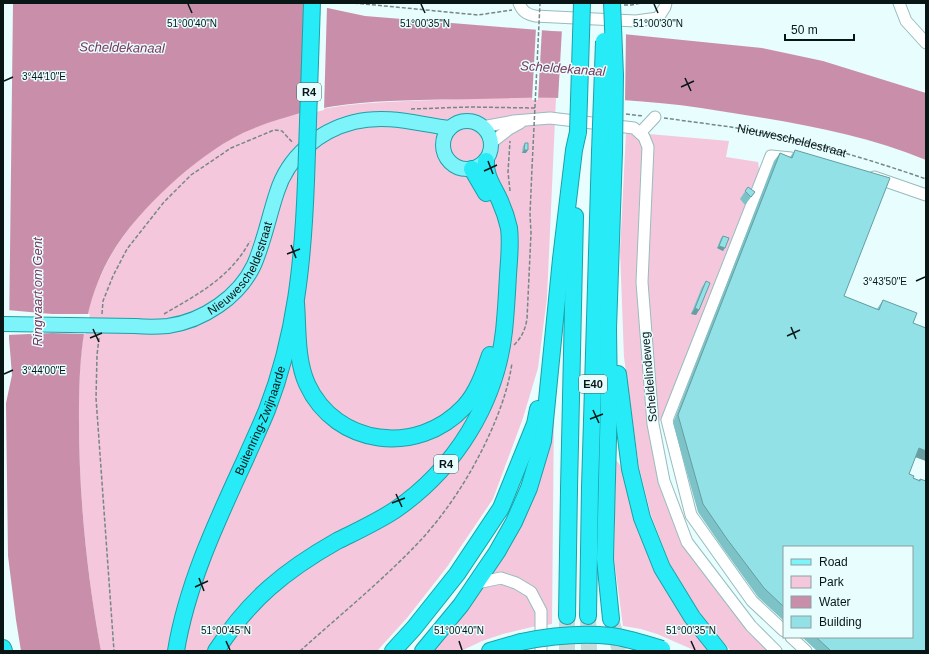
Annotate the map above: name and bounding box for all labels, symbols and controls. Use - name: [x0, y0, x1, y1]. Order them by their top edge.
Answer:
- scale bar: [785, 16, 854, 42]
- text: 51°00'40"N: [167, 18, 217, 29]
- text: 51°00'35"N: [400, 18, 450, 29]
- text: 51°00'30"N: [633, 18, 683, 29]
- text: 50 m: [791, 23, 818, 37]
- water label: Scheldekanaal: [79, 39, 166, 56]
- water label: Scheldekanaal: [520, 58, 607, 79]
- text: 3°44'10"E: [22, 71, 66, 82]
- road number: R4: [297, 83, 321, 101]
- street label: Nieuwescheldestraat: [736, 121, 849, 160]
- street label: Nieuwescheldestraat: [205, 219, 275, 318]
- water label: Ringvaart om Gent: [30, 236, 45, 347]
- text: 3°43'50"E: [863, 276, 907, 287]
- street label: Scheldelindeweg: [638, 331, 660, 423]
- street label: Buitenring-Zwijnaarde: [232, 364, 288, 478]
- text: 3°44'00"E: [22, 365, 66, 376]
- road number: E40: [579, 375, 607, 393]
- road number: R4: [434, 455, 458, 473]
- legend: [783, 546, 913, 638]
- text: Road: [819, 555, 848, 569]
- text: Park: [819, 575, 845, 589]
- text: Water: [819, 595, 851, 609]
- text: Building: [819, 615, 862, 629]
- text: 51°00'45"N: [201, 625, 251, 636]
- text: 51°00'40"N: [434, 625, 484, 636]
- text: 51°00'35"N: [666, 625, 716, 636]

